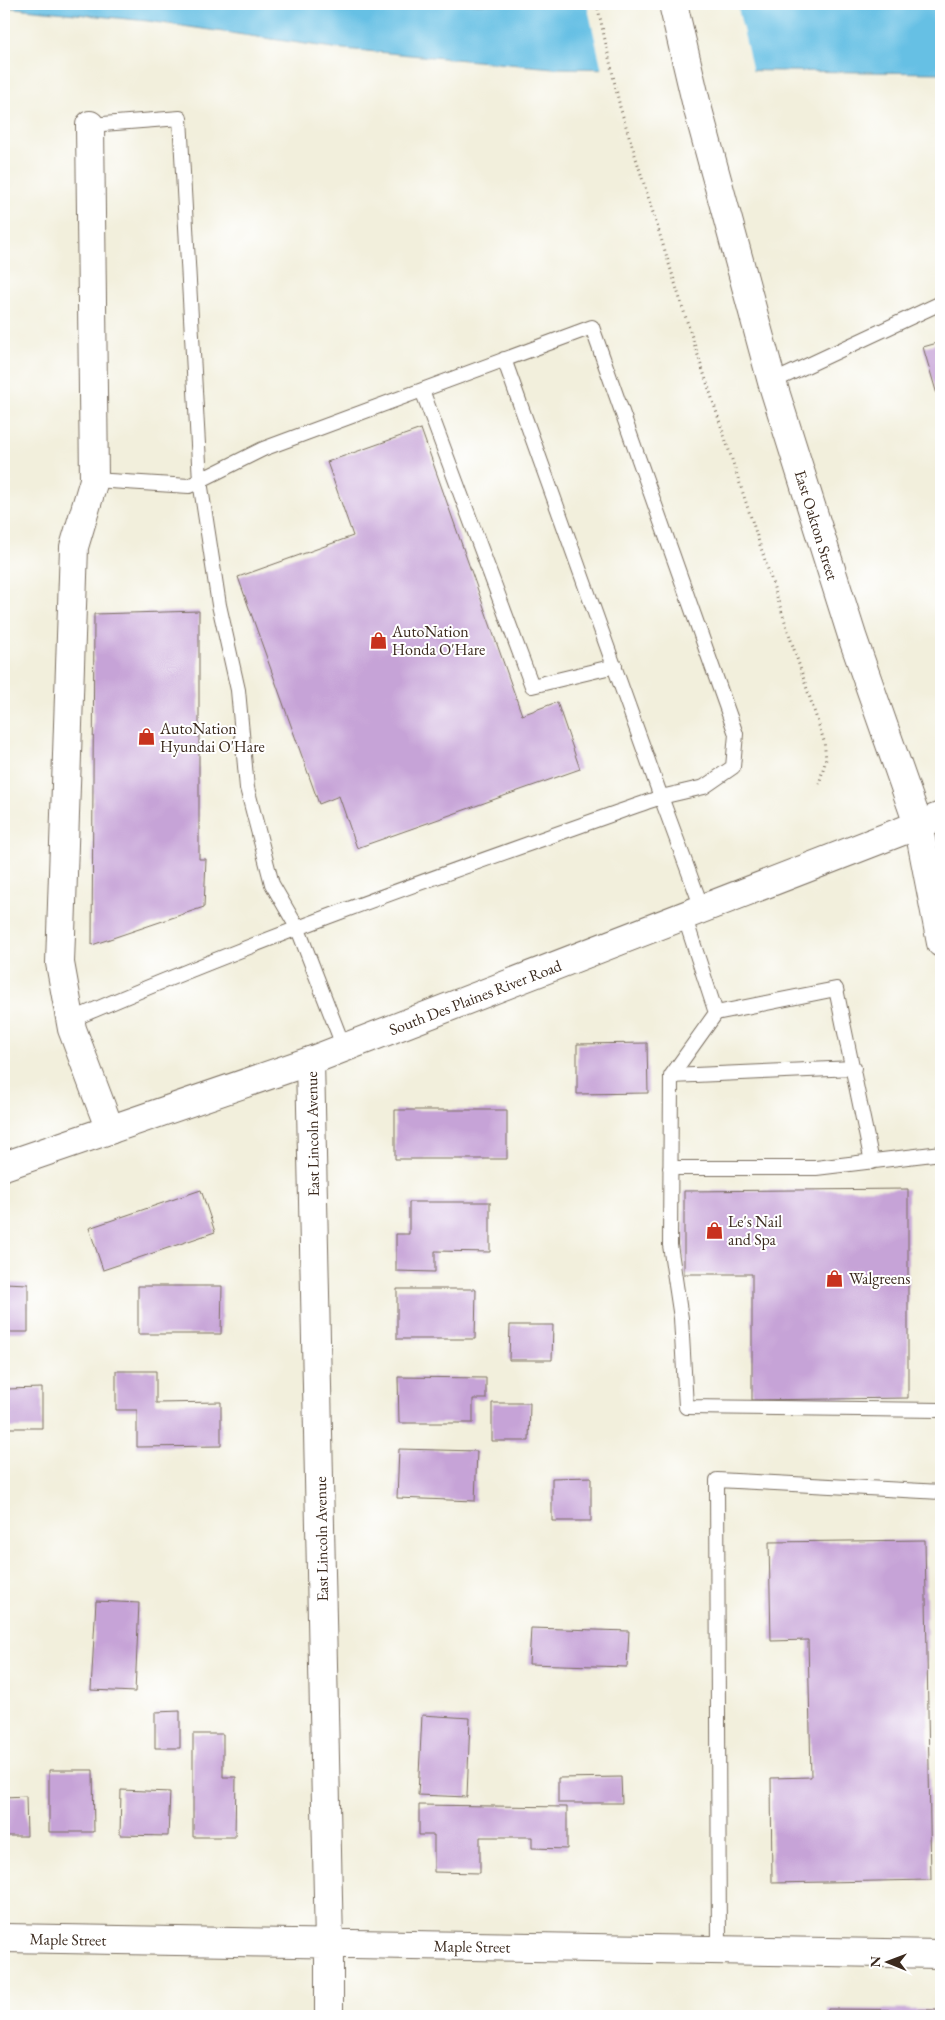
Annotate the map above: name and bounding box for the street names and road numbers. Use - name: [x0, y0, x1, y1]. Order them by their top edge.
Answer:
- street label: East Oakton Street: [790, 467, 843, 583]
- street label: South Des Plaines River Road: [386, 955, 565, 1040]
- street label: East Lincoln Avenue: [301, 1071, 324, 1197]
- street label: East Lincoln Avenue: [310, 1476, 333, 1602]
- street label: Maple Street: [29, 1928, 107, 1951]
- street label: Maple Street: [433, 1935, 511, 1958]

